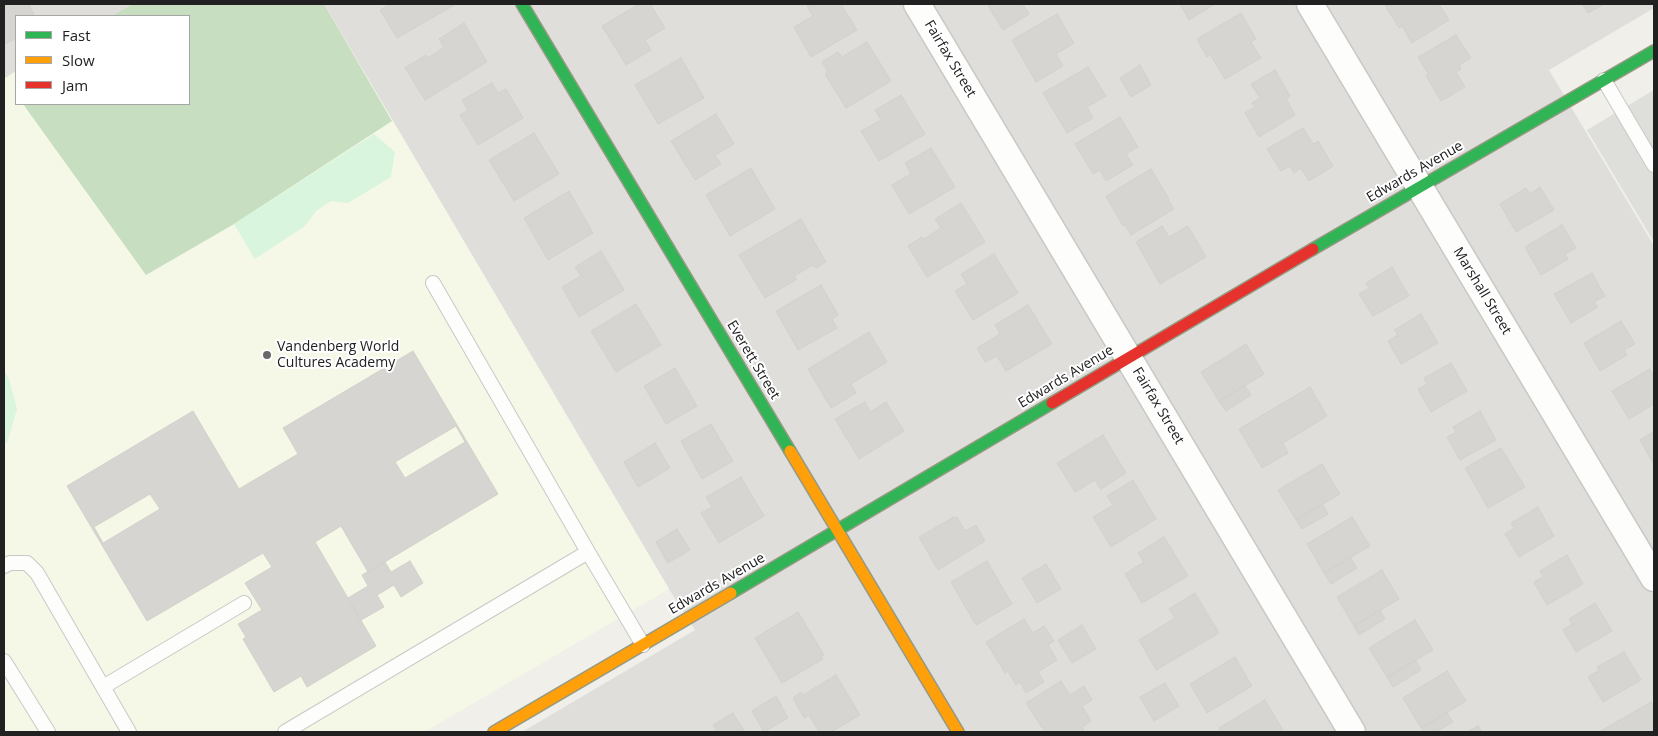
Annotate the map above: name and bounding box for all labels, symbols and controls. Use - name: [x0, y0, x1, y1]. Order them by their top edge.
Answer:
- legend: [15, 15, 190, 105]
- street label: Fairfax Street: [920, 17, 980, 101]
- text: Fast: [62, 25, 91, 45]
- text: Slow: [62, 50, 95, 70]
- text: Jam: [62, 75, 88, 95]
- street label: Edwards Avenue: [1364, 138, 1466, 206]
- street label: Marshall Street: [1449, 244, 1515, 338]
- street label: Everett Street: [723, 318, 783, 402]
- place label: Vandenberg World Cultures Academy: [277, 339, 399, 372]
- street label: Edwards Avenue: [1015, 342, 1117, 412]
- marker: Vandenberg World Cultures Academy: [261, 349, 273, 361]
- street label: Fairfax Street: [1128, 364, 1188, 448]
- street label: Edwards Avenue: [666, 550, 768, 618]

